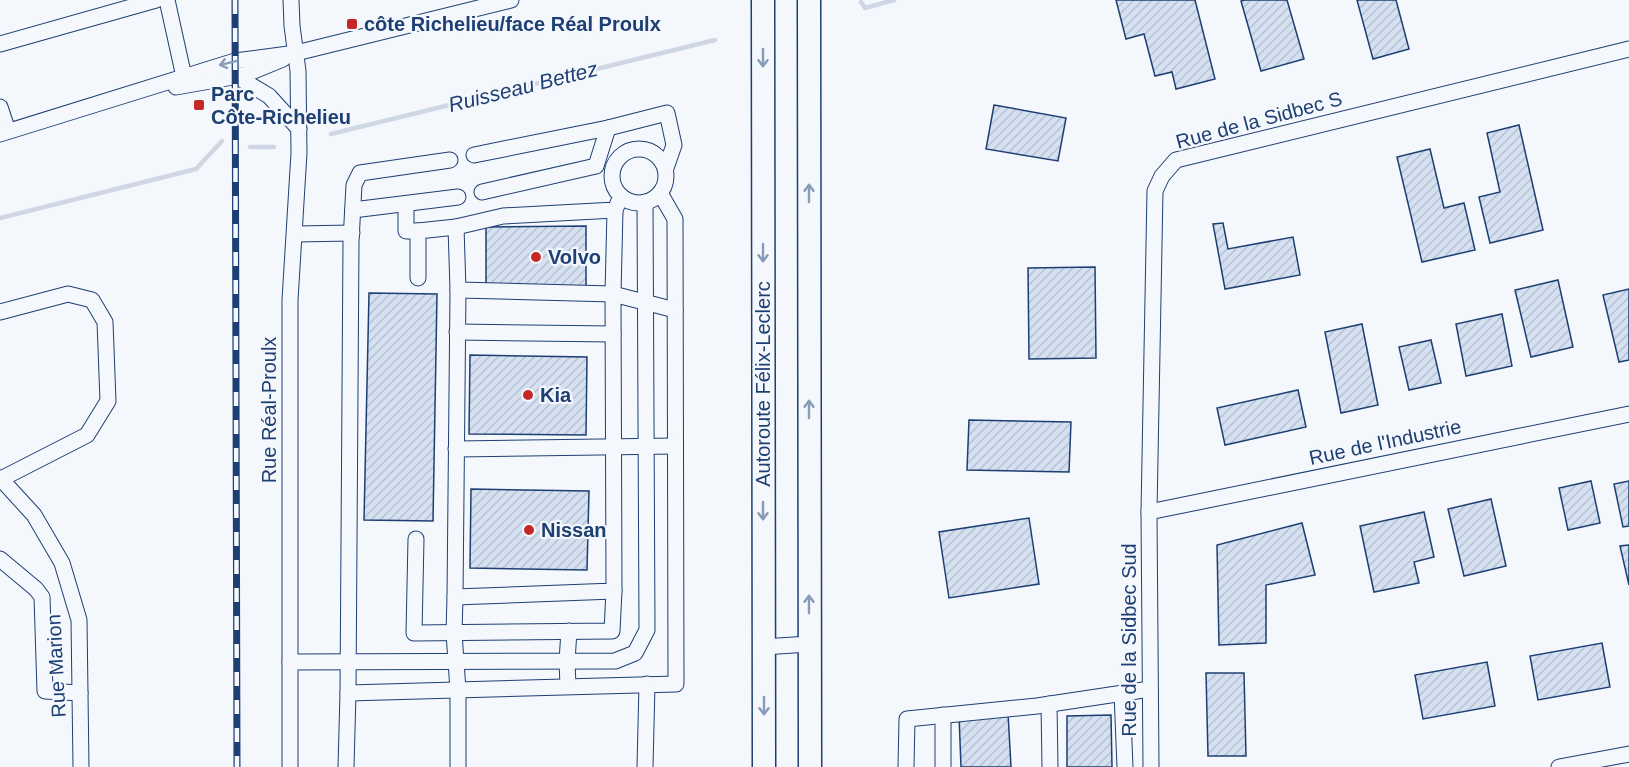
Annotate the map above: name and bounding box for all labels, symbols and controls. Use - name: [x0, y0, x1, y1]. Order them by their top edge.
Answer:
- place label: côte Richelieu/face Réal Proulx: [364, 13, 661, 35]
- marker: côte Richelieu/face Réal Proulx: [345, 17, 359, 31]
- one-way arrow: [757, 48, 769, 68]
- water label: Ruisseau Bettez: [446, 57, 600, 116]
- one-way arrow: [219, 58, 238, 70]
- place label: Parc Côte-Richelieu: [211, 83, 351, 128]
- street label: Rue de la Sidbec S: [1173, 87, 1345, 153]
- marker: Parc Côte-Richelieu: [192, 98, 206, 112]
- one-way arrow: [803, 183, 815, 203]
- one-way arrow: [757, 243, 769, 263]
- place label: Volvo: [548, 246, 601, 268]
- marker: Volvo: [529, 250, 543, 264]
- street label: Autoroute Félix-Leclerc: [752, 281, 774, 487]
- street label: Rue Réal-Proulx: [258, 337, 280, 483]
- place label: Kia: [540, 384, 572, 406]
- marker: Kia: [521, 388, 535, 402]
- one-way arrow: [803, 399, 815, 419]
- street label: Rue de l'Industrie: [1307, 415, 1463, 469]
- one-way arrow: [757, 501, 769, 521]
- place label: Nissan: [541, 519, 607, 541]
- marker: Nissan: [522, 523, 536, 537]
- street label: Rue de la Sidbec Sud: [1118, 543, 1140, 737]
- one-way arrow: [803, 594, 815, 614]
- street label: Rue Marion: [42, 614, 70, 718]
- one-way arrow: [758, 696, 770, 716]

